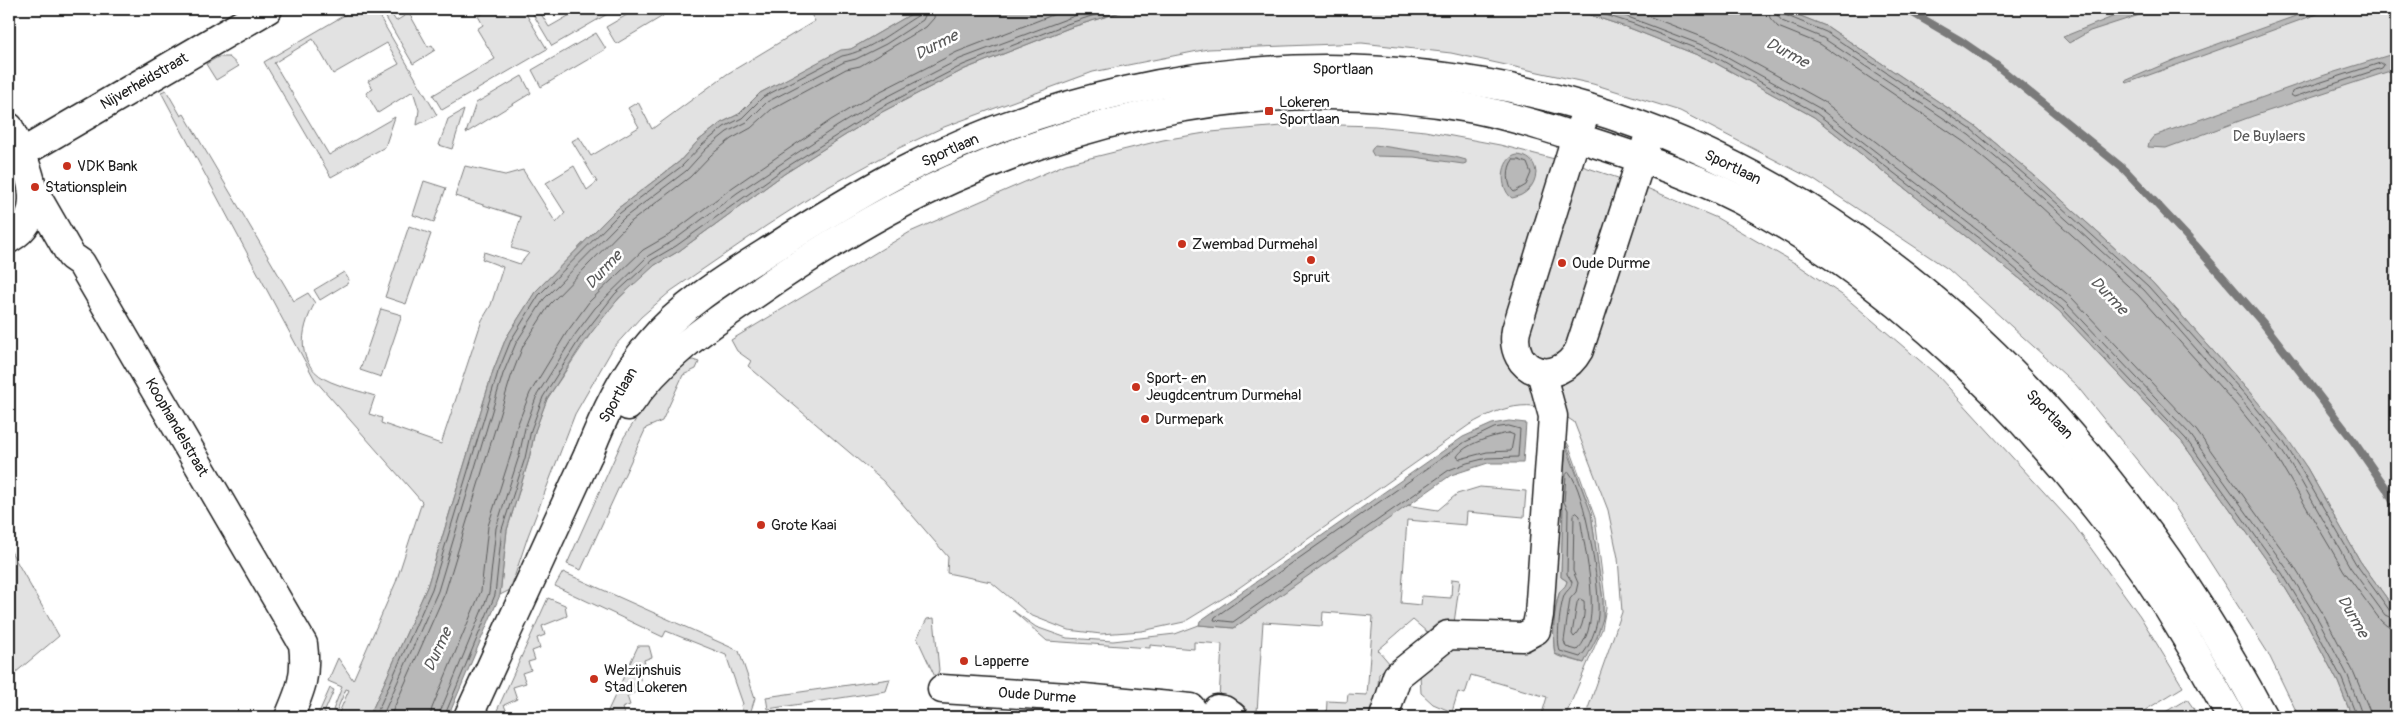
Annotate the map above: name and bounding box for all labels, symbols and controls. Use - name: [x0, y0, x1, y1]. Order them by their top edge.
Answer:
- water label: Durme: [912, 25, 963, 64]
- water label: Durme: [1763, 33, 1814, 73]
- street label: Nijverheidstraat: [97, 48, 192, 114]
- street label: Sportlaan: [1312, 59, 1374, 80]
- place label: Lokeren Sportlaan: [1279, 93, 1340, 129]
- marker: Lokeren Sportlaan: [1263, 105, 1275, 117]
- park label: De Buylaers: [2233, 127, 2306, 146]
- street label: Sportlaan: [919, 129, 982, 172]
- street label: Sportlaan: [1701, 146, 1764, 189]
- place label: VDK Bank: [77, 157, 138, 176]
- marker: VDK Bank: [61, 160, 73, 172]
- place label: Stationsplein: [45, 178, 127, 197]
- marker: Stationsplein: [29, 181, 41, 193]
- place label: Zwembad Durmehal: [1192, 235, 1318, 254]
- marker: Zwembad Durmehal: [1176, 238, 1188, 250]
- water label: Durme: [581, 245, 628, 293]
- marker: Spruit: [1305, 254, 1317, 266]
- place label: Oude Durme: [1572, 254, 1651, 273]
- marker: Oude Durme: [1556, 257, 1568, 269]
- place label: Spruit: [1292, 268, 1331, 287]
- water label: Durme: [2086, 272, 2134, 321]
- street label: Sportlaan: [595, 364, 642, 426]
- place label: Sport- en Jeugdcentrum Durmehal: [1146, 369, 1301, 405]
- street label: Koophandelstraat: [141, 375, 213, 481]
- marker: Sport- en Jeugdcentrum Durmehal: [1130, 381, 1142, 393]
- street label: Sportlaan: [2022, 386, 2077, 443]
- place label: Durmepark: [1155, 410, 1224, 429]
- marker: Durmepark: [1139, 413, 1151, 425]
- place label: Grote Kaai: [771, 516, 837, 535]
- marker: Grote Kaai: [755, 519, 767, 531]
- water label: Durme: [2333, 592, 2374, 643]
- water label: Durme: [419, 623, 457, 674]
- place label: Lapperre: [974, 652, 1029, 671]
- marker: Lapperre: [958, 655, 970, 667]
- place label: Welzijnshuis Stad Lokeren: [604, 661, 687, 697]
- marker: Welzijnshuis Stad Lokeren: [588, 673, 600, 685]
- street label: Oude Durme: [997, 683, 1077, 708]

